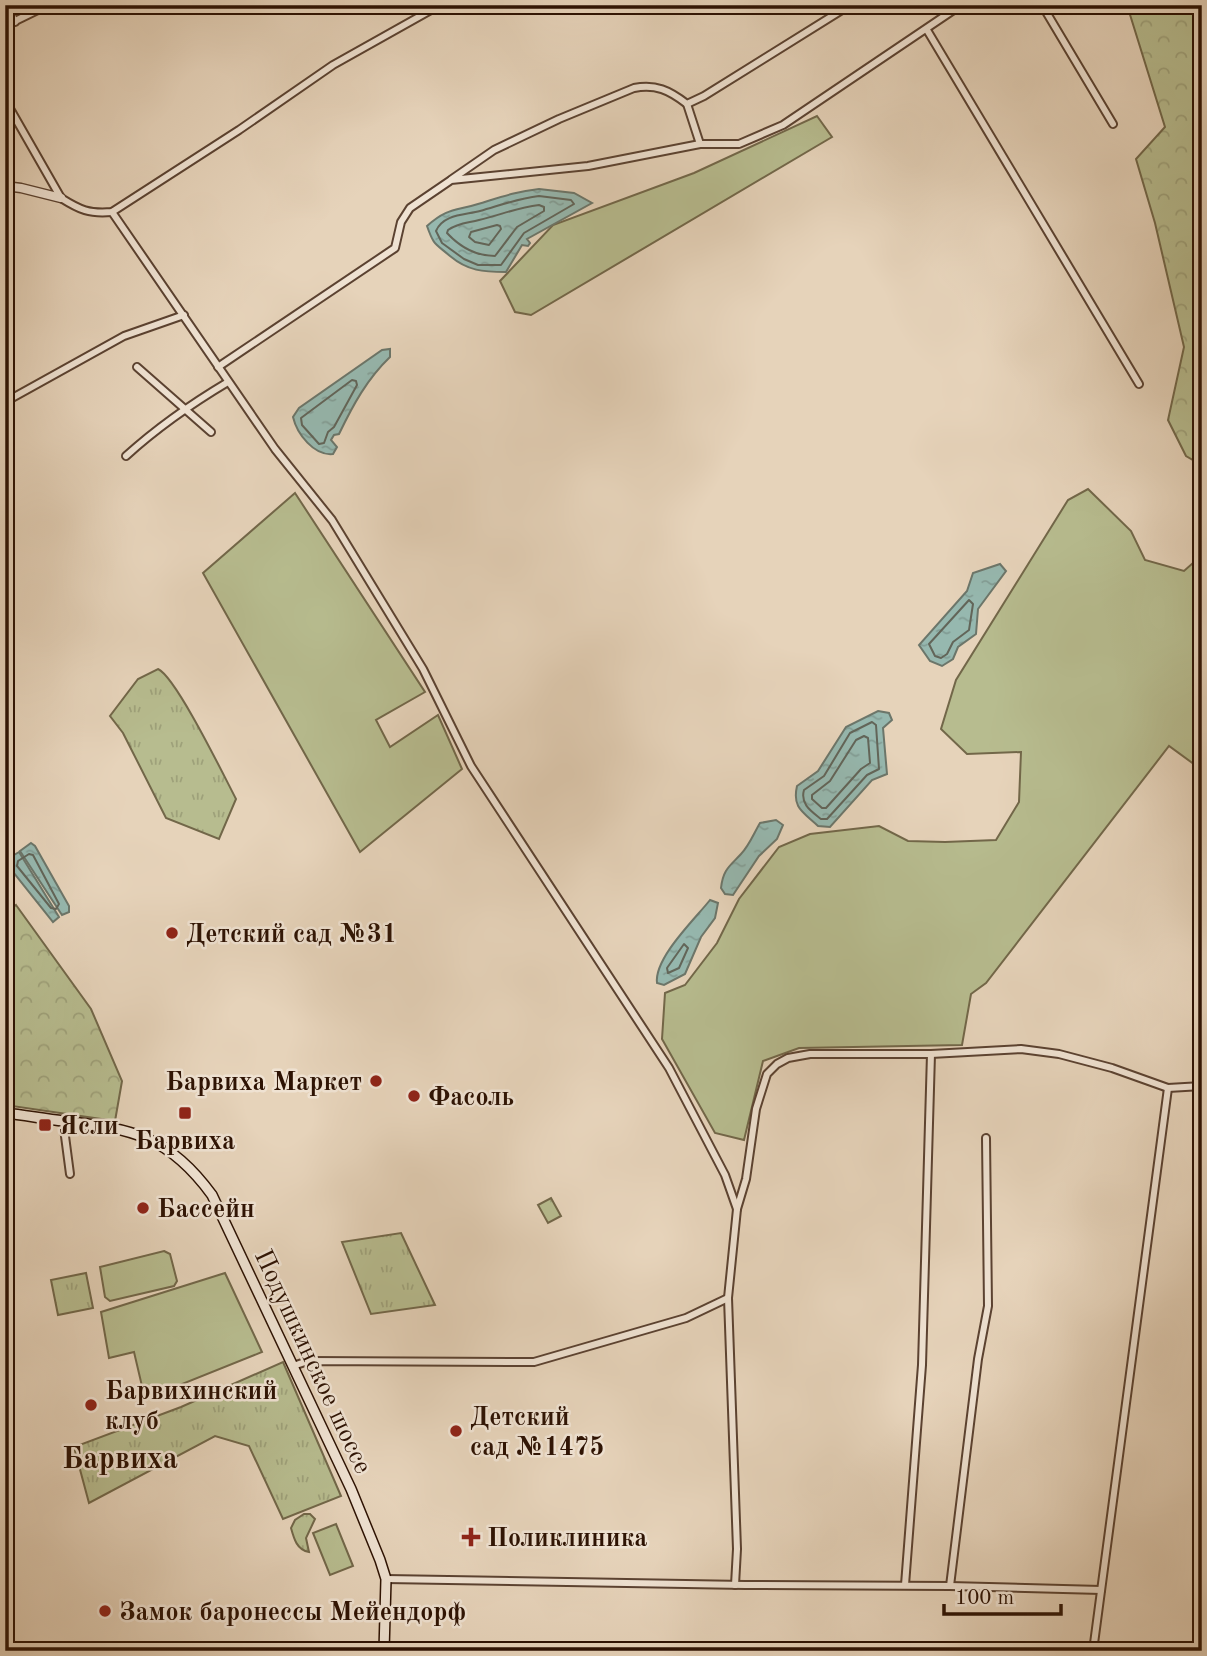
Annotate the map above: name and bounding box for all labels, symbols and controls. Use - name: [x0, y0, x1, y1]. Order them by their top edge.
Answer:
- place label: Детский сад №31: [186, 922, 397, 948]
- marker: Детский сад №31: [164, 925, 180, 941]
- place label: Барвиха Маркет: [165, 1070, 362, 1096]
- marker: Барвиха Маркет: [368, 1073, 384, 1089]
- place label: Фасоль: [428, 1085, 514, 1111]
- marker: Фасоль: [406, 1088, 422, 1104]
- marker: Барвиха: [177, 1105, 193, 1121]
- place label: Ясли: [59, 1114, 119, 1140]
- marker: Ясли: [37, 1117, 53, 1133]
- place label: Барвиха: [135, 1129, 235, 1155]
- place label: Бассейн: [157, 1197, 255, 1223]
- marker: Бассейн: [135, 1200, 151, 1216]
- street label: Подушкинское шоссе: [249, 1246, 376, 1478]
- place label: Барвихинский клуб: [105, 1379, 277, 1435]
- marker: Барвихинский клуб: [83, 1397, 99, 1413]
- place label: Детский сад №1475: [470, 1405, 604, 1461]
- marker: Детский сад №1475: [448, 1423, 464, 1439]
- district label: Барвиха: [62, 1445, 178, 1475]
- place label: Поликлиника: [487, 1526, 648, 1552]
- marker: Поликлиника: [461, 1527, 481, 1547]
- scale bar: [944, 1572, 1062, 1616]
- text: 100 m: [955, 1588, 1014, 1609]
- place label: Замок баронессы Мейендорф: [119, 1600, 466, 1627]
- marker: Замок баронессы Мейендорф: [97, 1603, 113, 1619]

